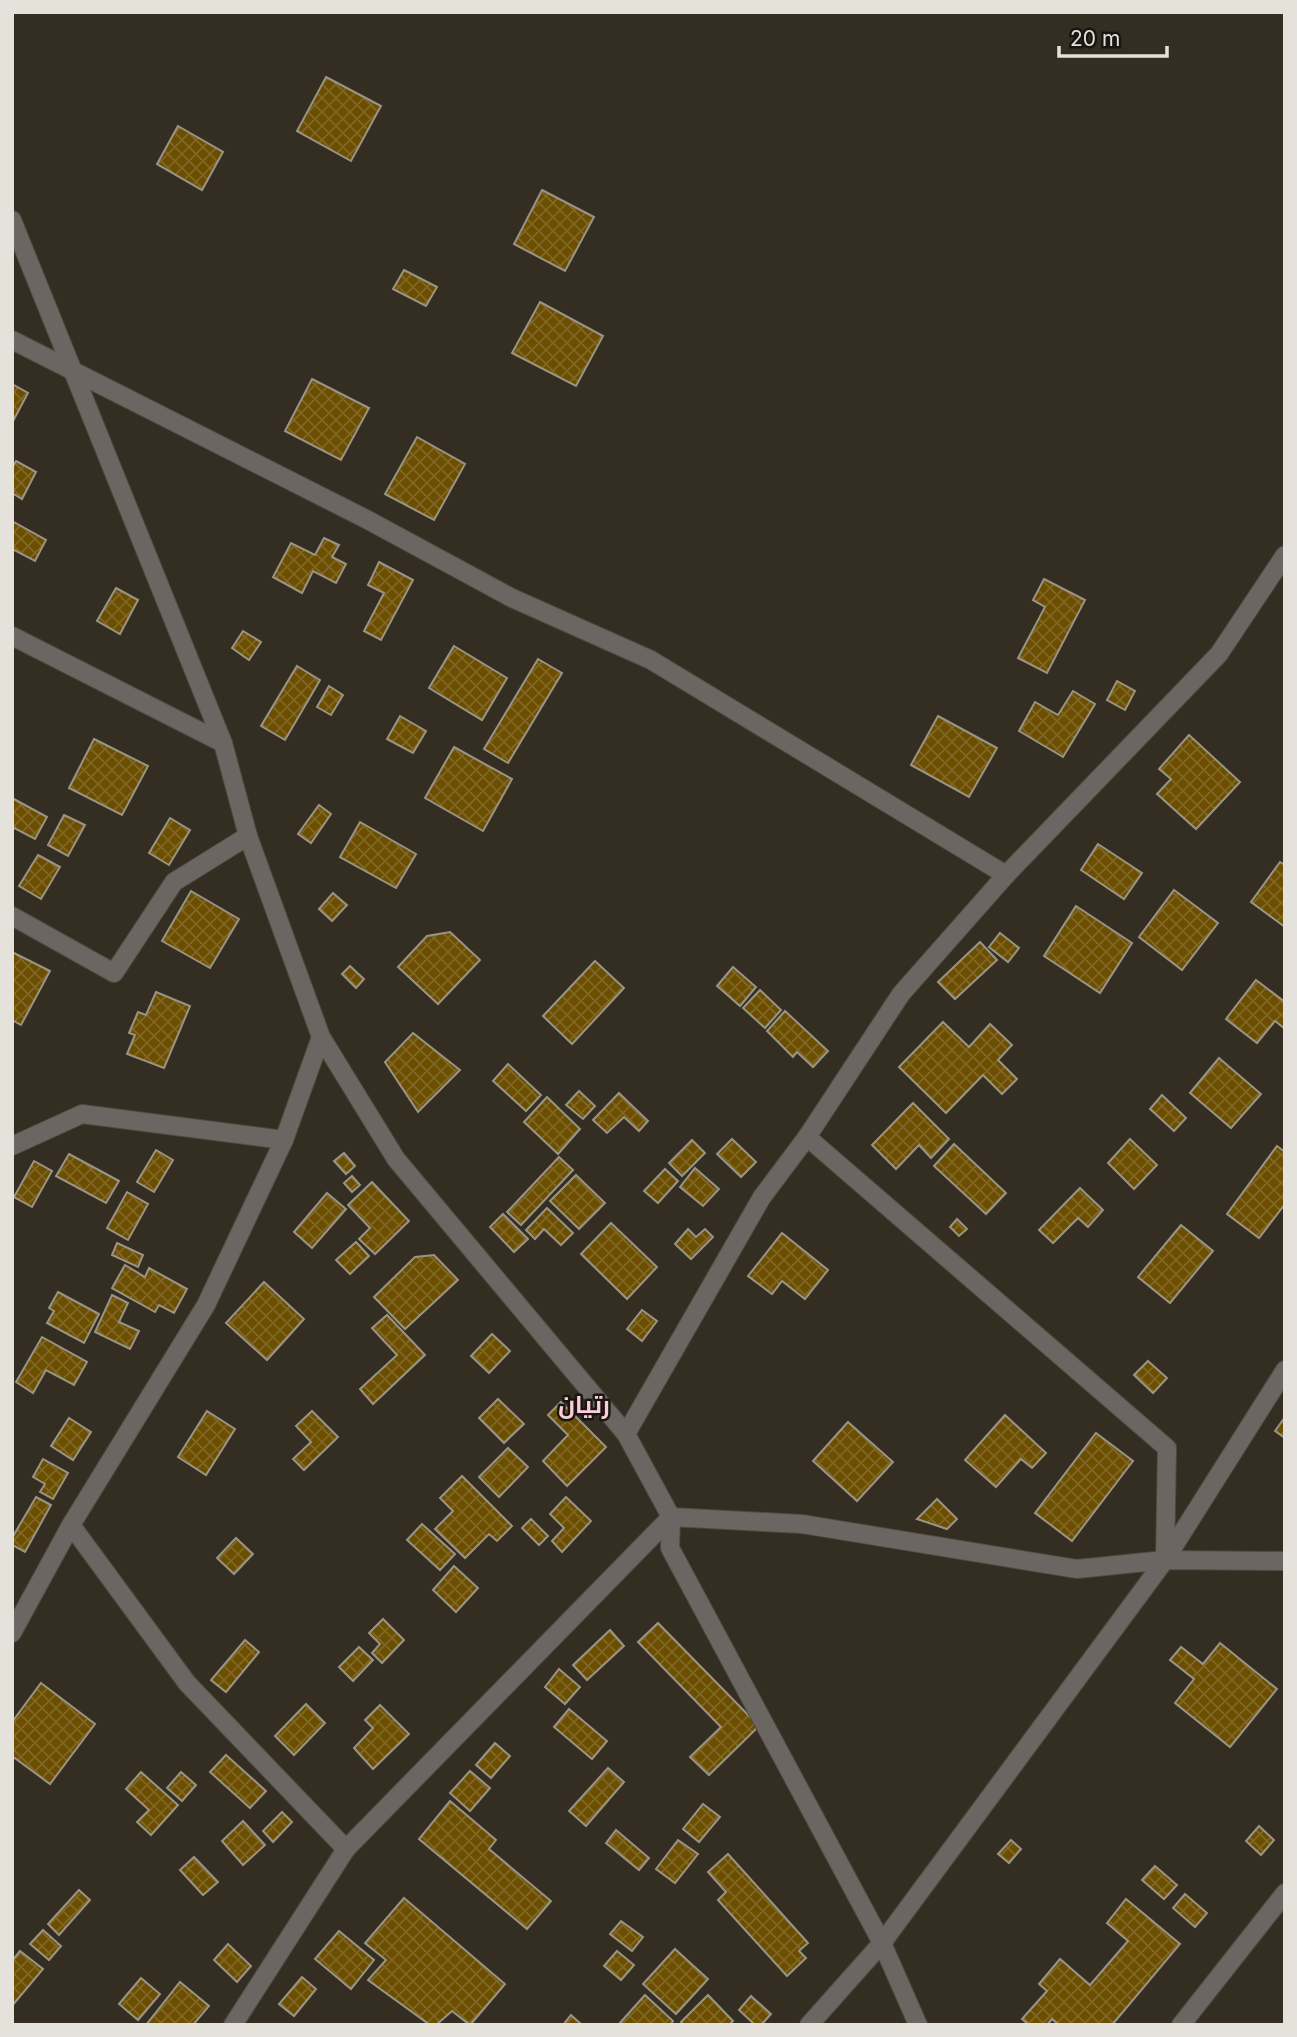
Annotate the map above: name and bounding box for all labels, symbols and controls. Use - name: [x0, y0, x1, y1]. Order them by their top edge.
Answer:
- scale bar: [1059, 14, 1168, 58]
- text: 20 m: [1070, 26, 1120, 51]
- district label: رتيان: [558, 1390, 610, 1419]

